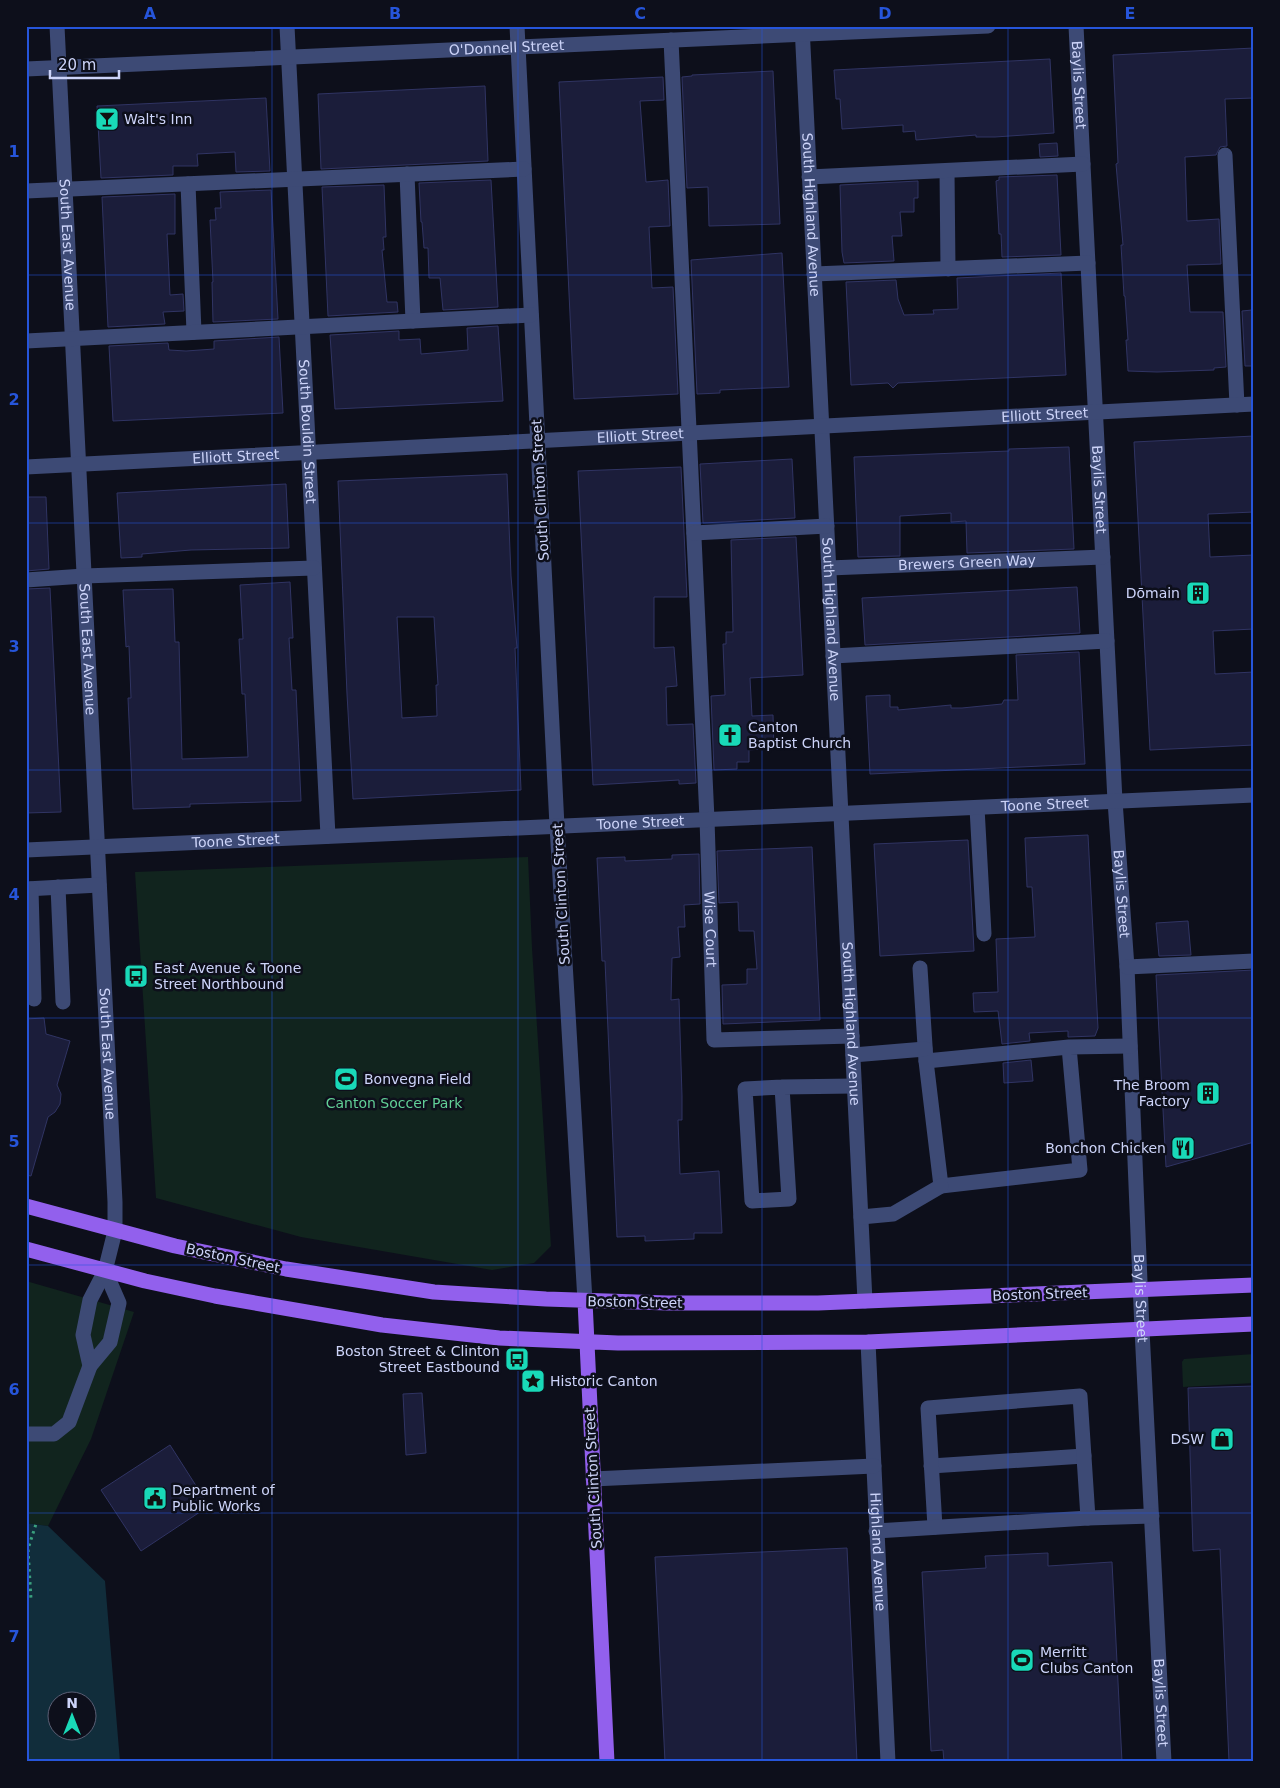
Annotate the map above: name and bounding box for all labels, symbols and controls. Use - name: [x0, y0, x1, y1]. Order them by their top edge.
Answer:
- text: A: [144, 4, 157, 23]
- text: B: [389, 4, 401, 23]
- text: C: [634, 4, 646, 23]
- text: D: [878, 4, 892, 23]
- text: E: [1125, 4, 1135, 23]
- street label: O'Donnell Street: [448, 37, 565, 58]
- street label: Baylis Street: [1069, 40, 1089, 130]
- scale bar: [50, 48, 119, 80]
- text: 20 m: [58, 56, 96, 74]
- bar icon: Walt's Inn: [94, 106, 120, 132]
- place label: Walt's Inn: [124, 111, 192, 127]
- street label: South Highland Avenue: [799, 132, 823, 297]
- text: 1: [8, 142, 20, 161]
- street label: South East Avenue: [57, 178, 79, 311]
- street label: South Bouldin Street: [296, 359, 319, 505]
- text: 2: [8, 390, 20, 409]
- street label: Elliott Street: [1001, 404, 1089, 425]
- street label: South Clinton Street: [528, 418, 552, 561]
- street label: Elliott Street: [596, 425, 685, 446]
- street label: Baylis Street: [1089, 445, 1110, 535]
- street label: Elliott Street: [192, 446, 280, 466]
- street label: South Highland Avenue: [819, 537, 843, 702]
- street label: Brewers Green Way: [898, 552, 1036, 573]
- building icon: Dōmain: [1185, 580, 1211, 606]
- street label: South East Avenue: [76, 583, 99, 716]
- place label: Dōmain: [1126, 585, 1180, 601]
- text: 3: [8, 637, 20, 656]
- place label: Canton Baptist Church: [748, 719, 851, 751]
- church icon: Canton Baptist Church: [717, 722, 743, 748]
- street label: Toone Street: [1000, 794, 1090, 814]
- street label: Toone Street: [595, 813, 685, 832]
- street label: South Clinton Street: [549, 822, 573, 965]
- street label: Toone Street: [191, 831, 281, 851]
- street label: Baylis Street: [1111, 849, 1133, 939]
- text: 4: [8, 885, 20, 904]
- street label: Wise Court: [701, 891, 720, 968]
- street label: South Highland Avenue: [839, 941, 863, 1106]
- place label: East Avenue & Toone Street Northbound: [154, 960, 301, 992]
- bus stop icon: East Avenue & Toone Street Northbound: [123, 963, 149, 989]
- street label: South East Avenue: [96, 987, 119, 1120]
- sports icon: Bonvegna Field: [333, 1066, 359, 1092]
- place label: Bonvegna Field: [364, 1071, 471, 1087]
- place label: The Broom Factory: [1113, 1077, 1190, 1109]
- building icon: The Broom Factory: [1195, 1080, 1221, 1106]
- park label: Canton Soccer Park: [326, 1095, 463, 1111]
- text: 5: [8, 1132, 20, 1151]
- restaurant icon: Bonchon Chicken: [1170, 1135, 1196, 1161]
- place label: Bonchon Chicken: [1045, 1140, 1166, 1156]
- street label: Boston Street: [185, 1240, 282, 1276]
- street label: Baylis Street: [1131, 1254, 1151, 1343]
- street label: Boston Street: [992, 1284, 1088, 1304]
- street label: Boston Street: [587, 1293, 683, 1311]
- place label: Boston Street & Clinton Street Eastbound: [335, 1343, 500, 1375]
- bus stop icon: Boston Street & Clinton Street Eastbound: [504, 1346, 530, 1372]
- place icon: Historic Canton: [520, 1368, 546, 1394]
- place label: Historic Canton: [550, 1373, 658, 1389]
- text: 6: [8, 1380, 20, 1399]
- street label: South Clinton Street: [581, 1406, 605, 1549]
- shop icon: DSW: [1209, 1426, 1235, 1452]
- place label: DSW: [1170, 1431, 1204, 1447]
- place label: Department of Public Works: [172, 1482, 276, 1514]
- public building icon: Department of Public Works: [142, 1485, 168, 1511]
- street label: Highland Avenue: [867, 1492, 889, 1612]
- text: 7: [8, 1627, 20, 1646]
- place label: Merritt Clubs Canton: [1040, 1644, 1133, 1676]
- sports icon: Merritt Clubs Canton: [1009, 1647, 1035, 1673]
- street label: Baylis Street: [1151, 1658, 1171, 1748]
- north arrow: [48, 1690, 98, 1740]
- text: N: [66, 1695, 78, 1711]

